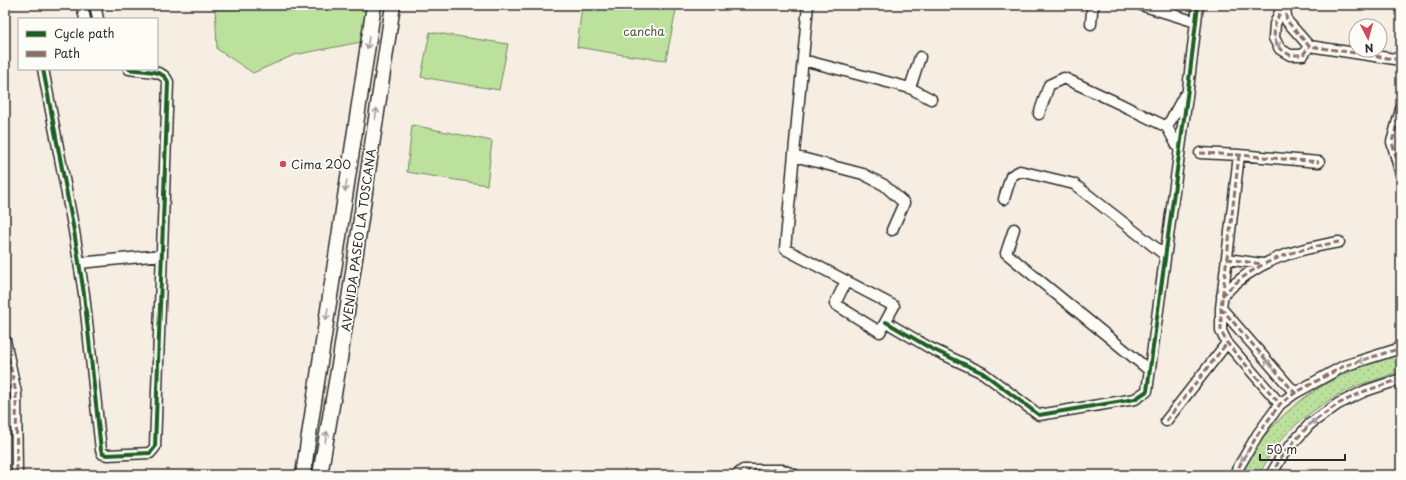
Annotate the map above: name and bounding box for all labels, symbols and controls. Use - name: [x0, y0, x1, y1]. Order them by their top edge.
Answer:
- legend: [18, 18, 158, 70]
- north arrow: [1348, 18, 1388, 58]
- park label: cancha: [623, 22, 665, 40]
- text: Cycle path: [54, 24, 115, 42]
- one-way arrow: [1273, 35, 1281, 47]
- one-way arrow: [364, 37, 372, 50]
- text: N: [1364, 40, 1374, 57]
- text: Path: [54, 44, 80, 62]
- one-way arrow: [372, 108, 380, 121]
- street label: AVENIDA PASEO LA TOSCANA: [336, 147, 380, 333]
- place label: Cima 200: [291, 155, 351, 173]
- marker: Cima 200: [278, 159, 288, 169]
- one-way arrow: [342, 179, 350, 192]
- one-way arrow: [323, 308, 331, 321]
- one-way arrow: [1358, 357, 1371, 364]
- one-way arrow: [1265, 358, 1274, 369]
- one-way arrow: [1307, 418, 1318, 427]
- one-way arrow: [323, 430, 331, 443]
- scale bar: [1260, 436, 1345, 462]
- text: 50 m: [1266, 440, 1297, 458]
- one-way arrow: [1240, 450, 1248, 462]

